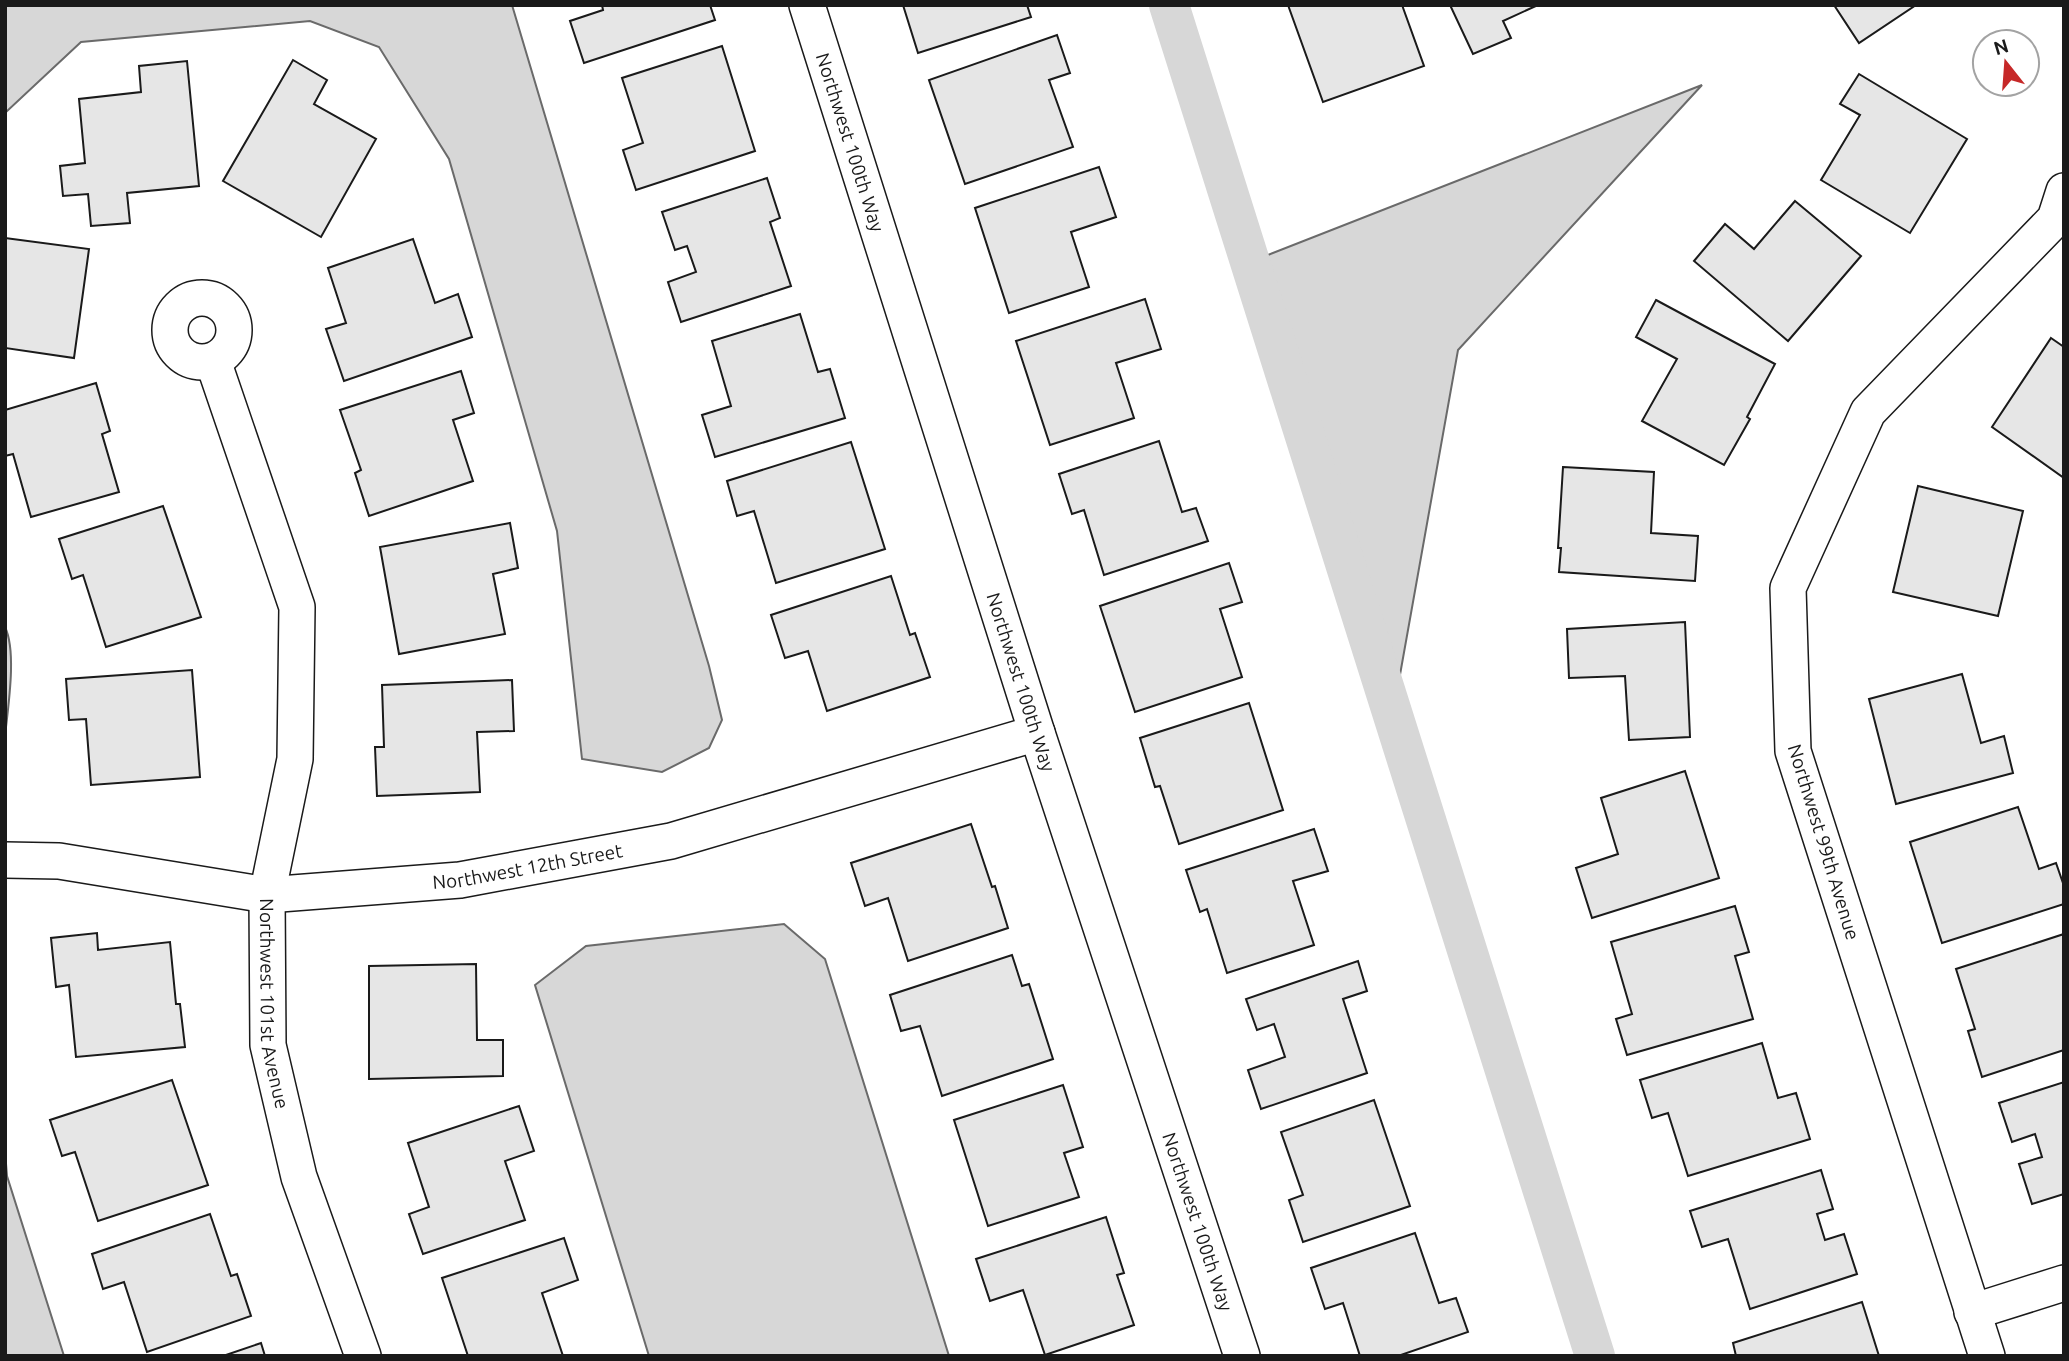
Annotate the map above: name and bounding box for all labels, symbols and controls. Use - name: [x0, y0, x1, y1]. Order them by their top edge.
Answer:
- north arrow: [1971, 28, 2041, 98]
- text: N: [1991, 34, 2011, 59]
- street label: Northwest 100th Way: [812, 50, 889, 235]
- street label: Northwest 100th Way: [982, 590, 1060, 774]
- street label: Northwest 99th Avenue: [1784, 741, 1864, 943]
- street label: Northwest 12th Street: [432, 839, 625, 893]
- street label: Northwest 101st Avenue: [256, 898, 294, 1111]
- street label: Northwest 100th Way: [1158, 1130, 1237, 1314]

